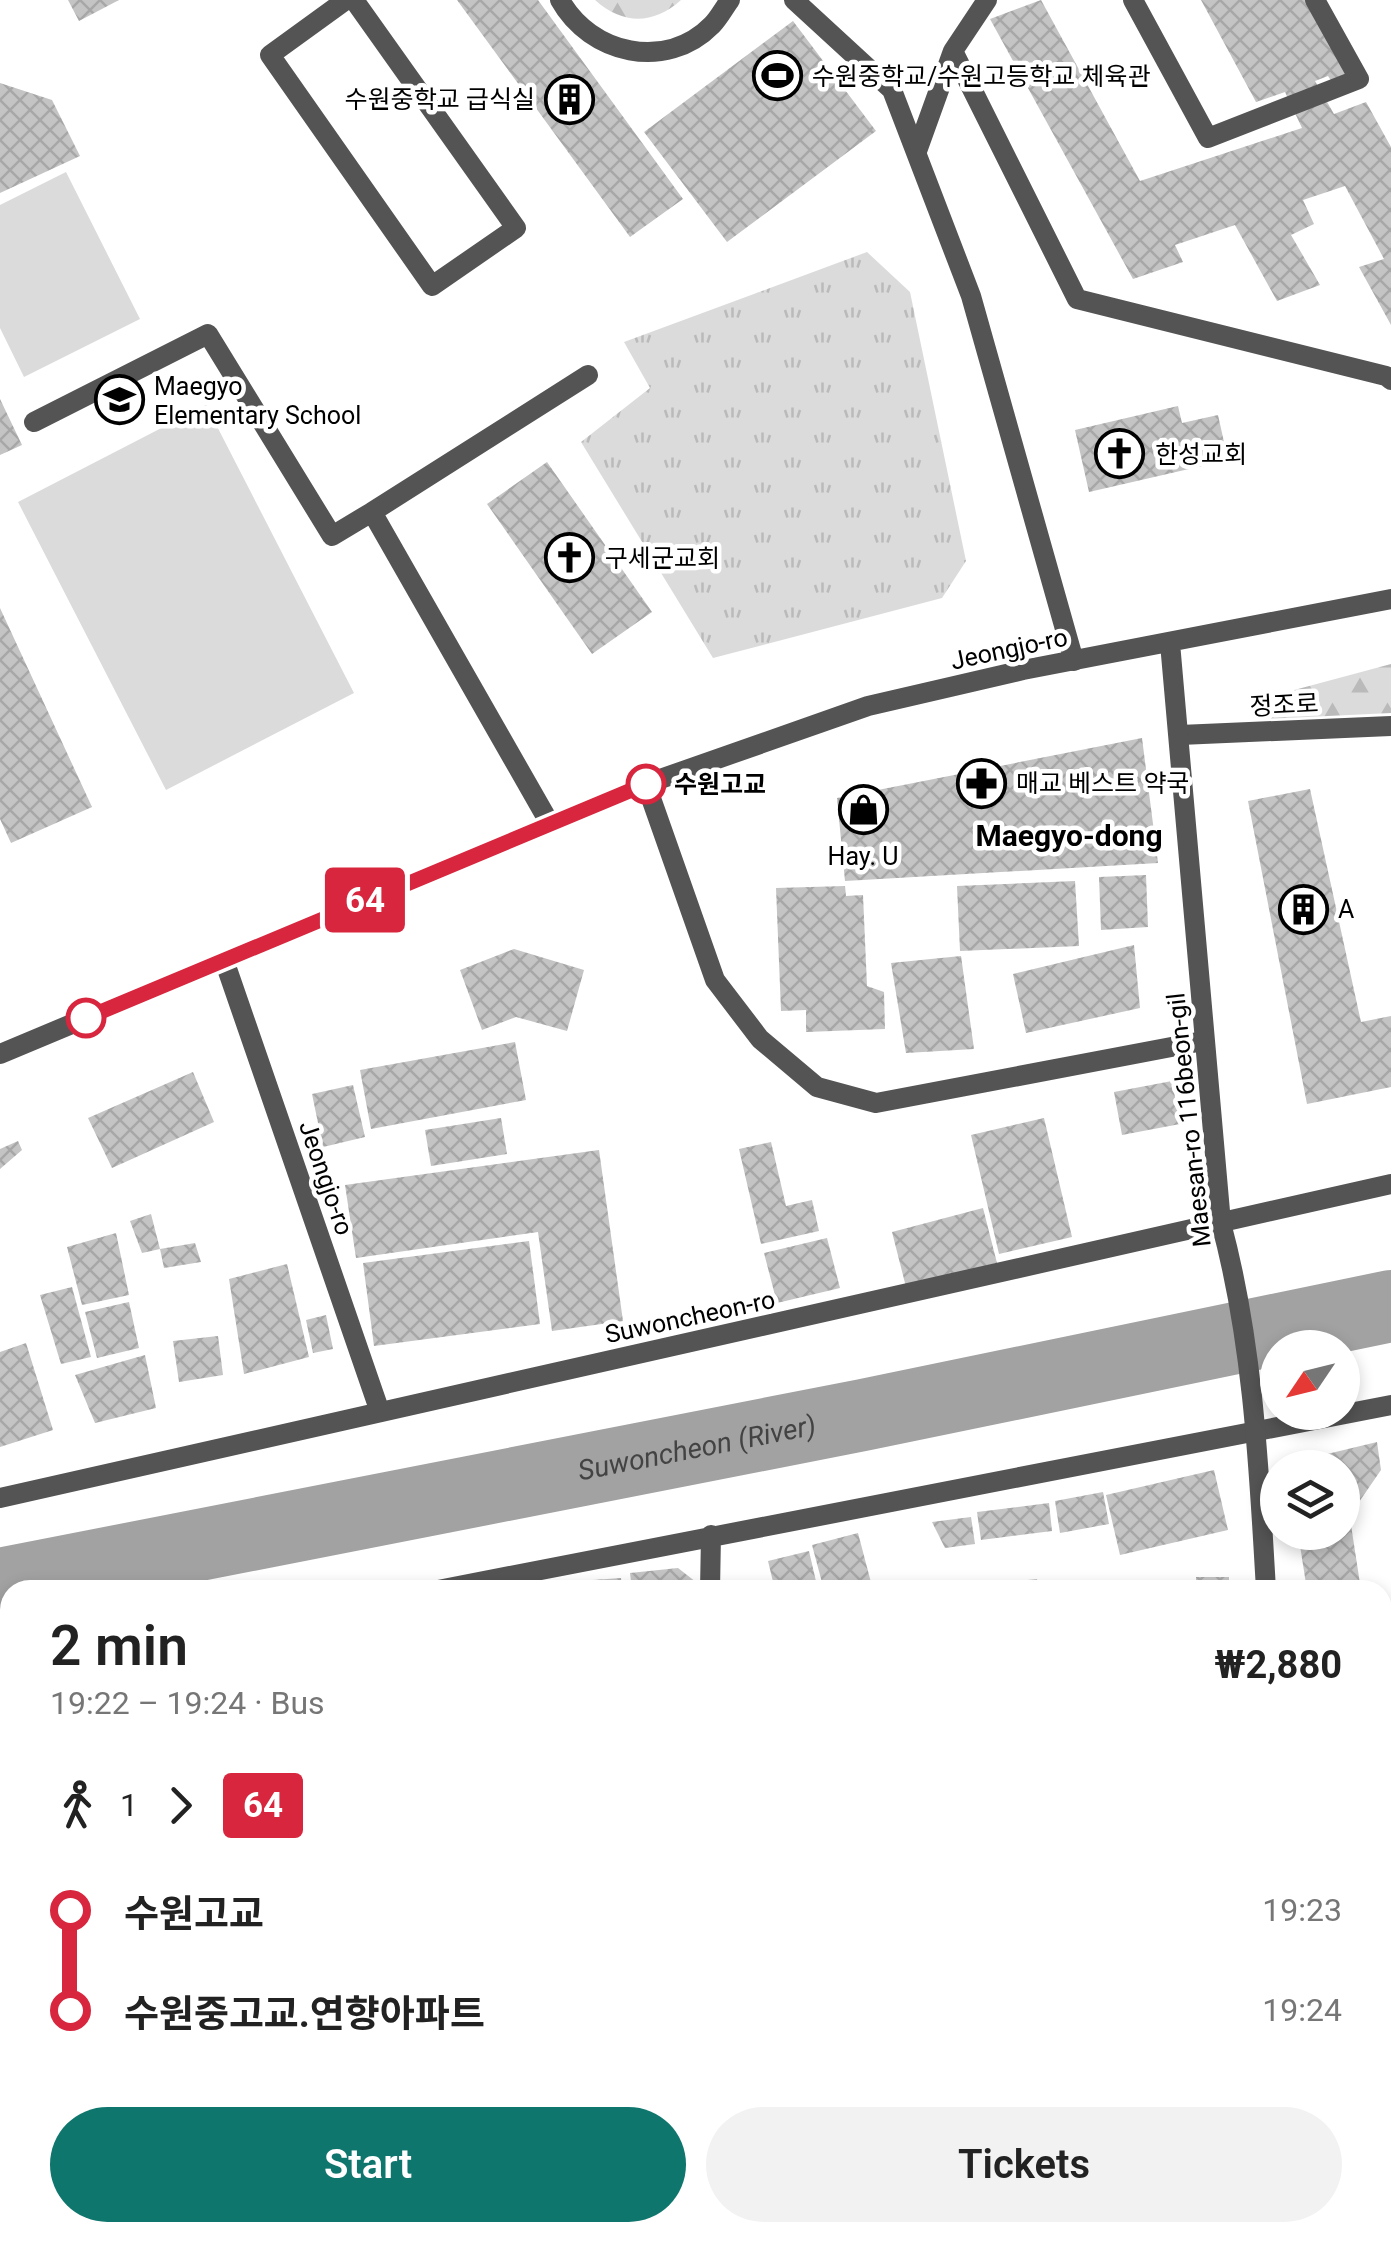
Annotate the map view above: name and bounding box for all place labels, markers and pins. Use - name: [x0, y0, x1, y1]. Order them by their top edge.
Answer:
- sports icon: 수원중학교/수원고등학교 체육관: [751, 50, 803, 102]
- place label: 수원중학교/수원고등학교 체육관: [812, 62, 1151, 91]
- building icon: 수원중학교 급식실: [544, 73, 596, 125]
- place label: 수원중학교 급식실: [345, 85, 535, 114]
- place label: Maegyo Elementary School: [154, 372, 361, 430]
- school or university icon: Maegyo Elementary School: [93, 374, 145, 426]
- church icon: 한성교회: [1094, 428, 1146, 480]
- place label: 한성교회: [1155, 440, 1247, 469]
- church icon: 구세군교회: [544, 532, 596, 584]
- place label: 구세군교회: [605, 544, 720, 573]
- pharmacy icon: 매교 베스트 약국: [955, 757, 1007, 809]
- marker: 수원고교: [627, 765, 665, 803]
- place label: 매교 베스트 약국: [1016, 769, 1189, 798]
- place label: 수원고교: [674, 770, 766, 799]
- shop icon: Hay. U: [837, 784, 889, 836]
- place label: Hay. U: [828, 842, 898, 871]
- building icon: A: [1277, 883, 1329, 935]
- place label: A: [1338, 895, 1354, 924]
- unlabelled marker: [67, 999, 105, 1037]

